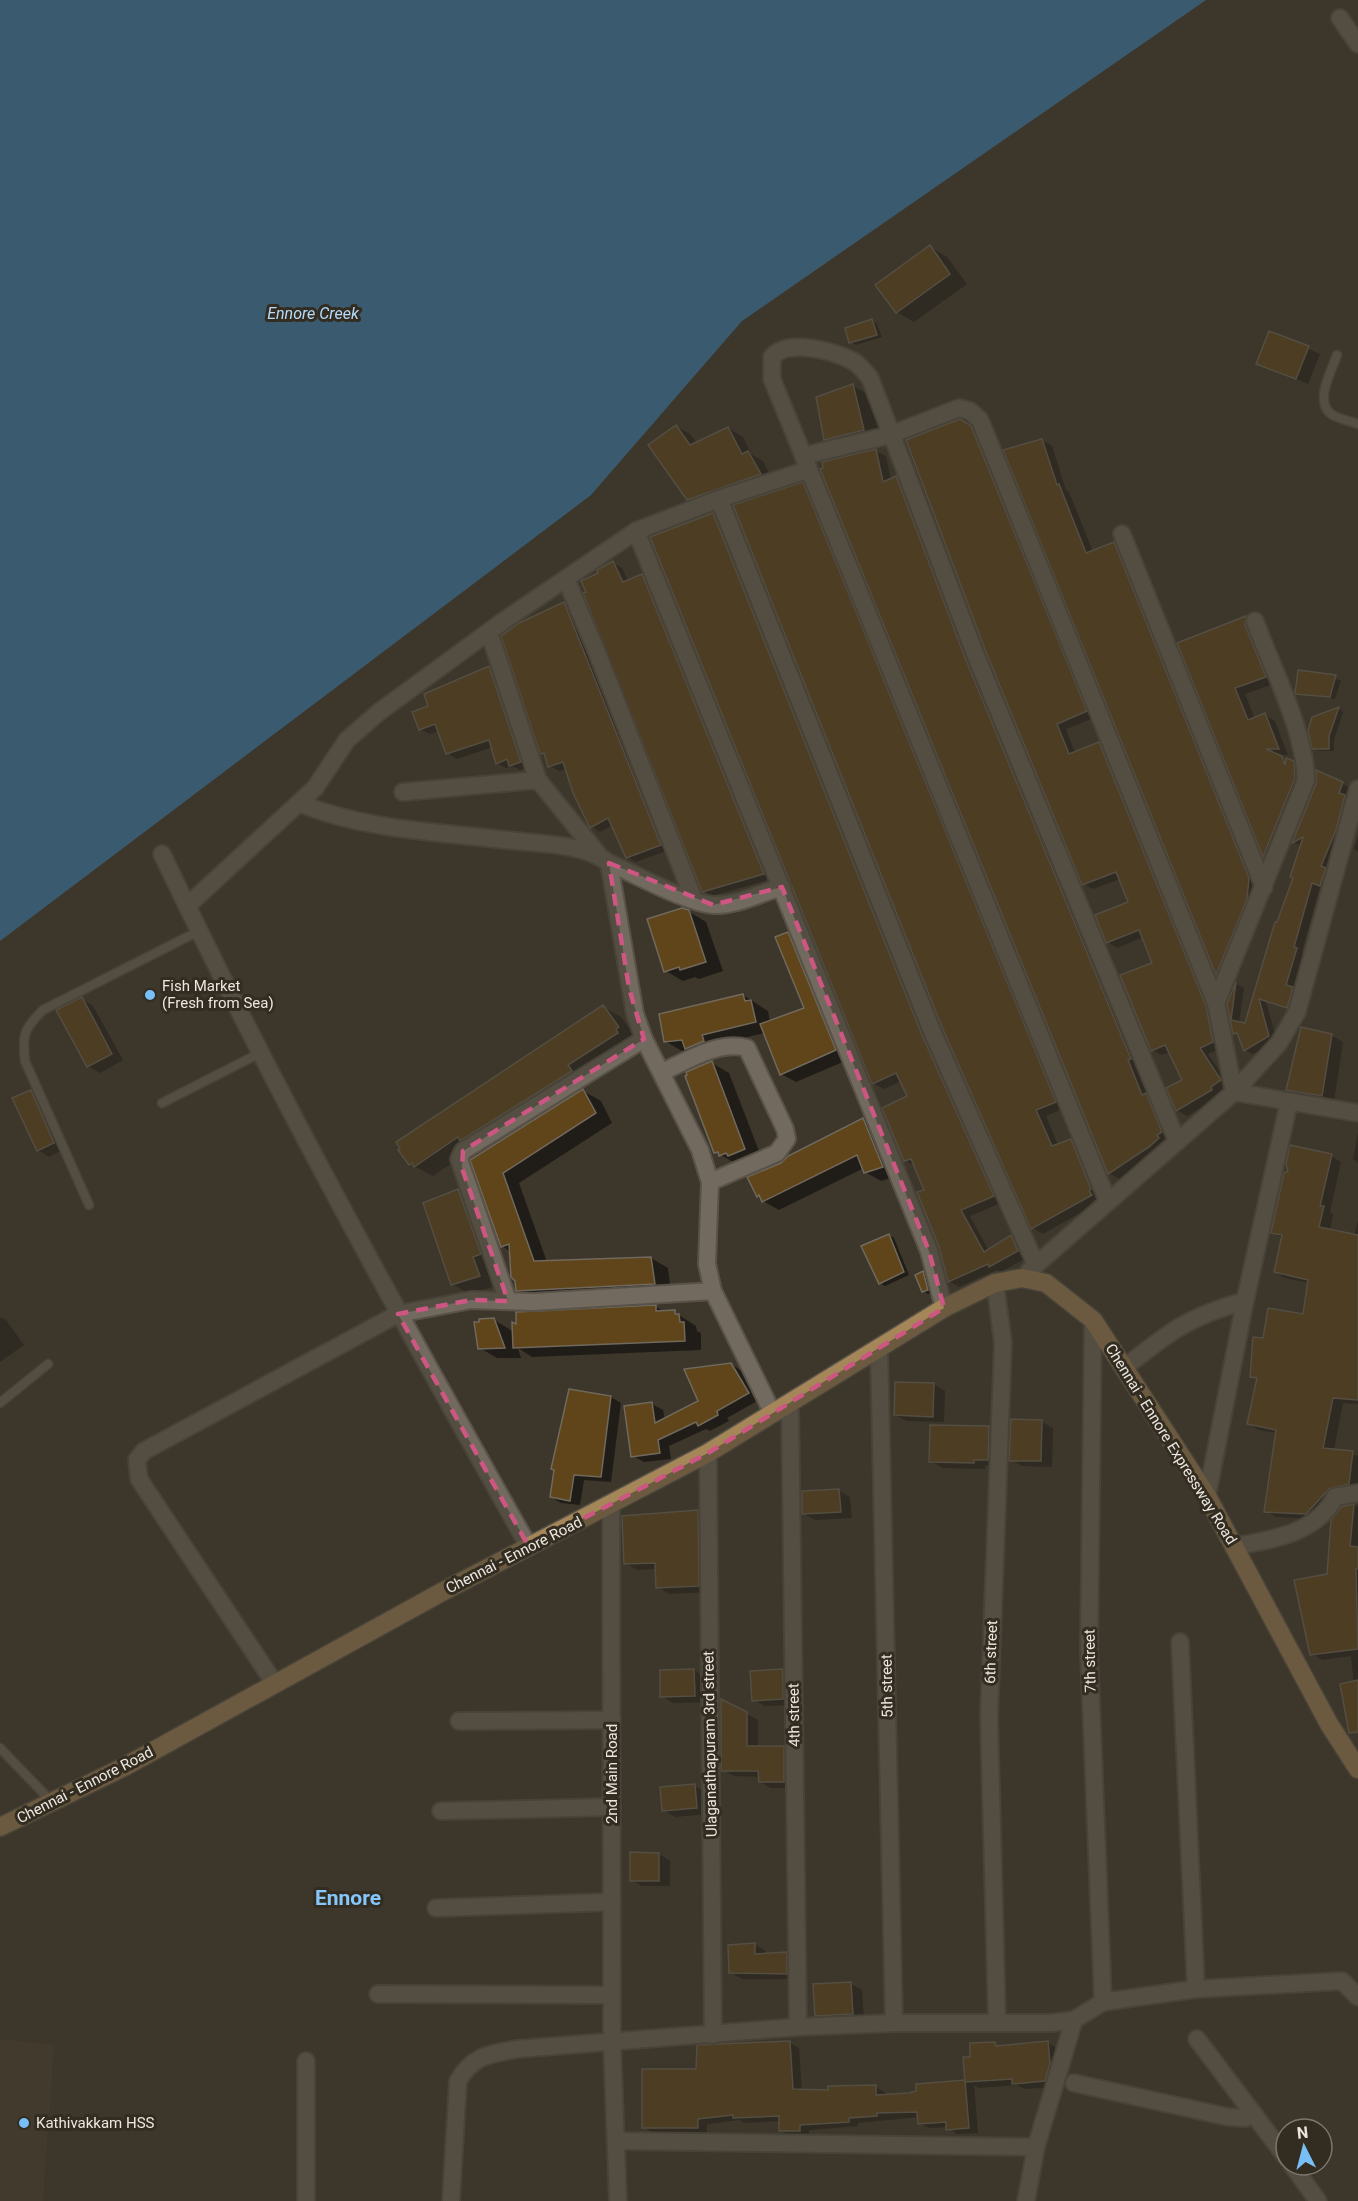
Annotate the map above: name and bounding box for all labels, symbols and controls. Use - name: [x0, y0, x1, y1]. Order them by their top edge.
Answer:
- water label: Ennore Creek: [267, 304, 360, 323]
- place label: Fish Market (Fresh from Sea): [162, 977, 274, 1012]
- marker: Fish Market (Fresh from Sea): [143, 988, 157, 1002]
- street label: Chennai - Ennore Expressway Road: [1101, 1340, 1241, 1548]
- street label: Chennai - Ennore Road: [443, 1513, 585, 1597]
- street label: 6th street: [981, 1620, 1001, 1684]
- street label: 7th street: [1080, 1629, 1100, 1693]
- street label: Ulaganathapuram 3rd street: [699, 1651, 721, 1837]
- street label: 5th street: [877, 1654, 897, 1718]
- street label: 4th street: [784, 1683, 804, 1747]
- street label: 2nd Main Road: [603, 1724, 621, 1824]
- street label: Chennai - Ennore Road: [14, 1743, 156, 1827]
- district label: Ennore: [315, 1886, 381, 1910]
- place label: Kathivakkam HSS: [36, 2114, 155, 2132]
- marker: Kathivakkam HSS: [17, 2116, 31, 2130]
- north arrow: [1274, 2117, 1334, 2177]
- text: N: [1296, 2123, 1309, 2143]

